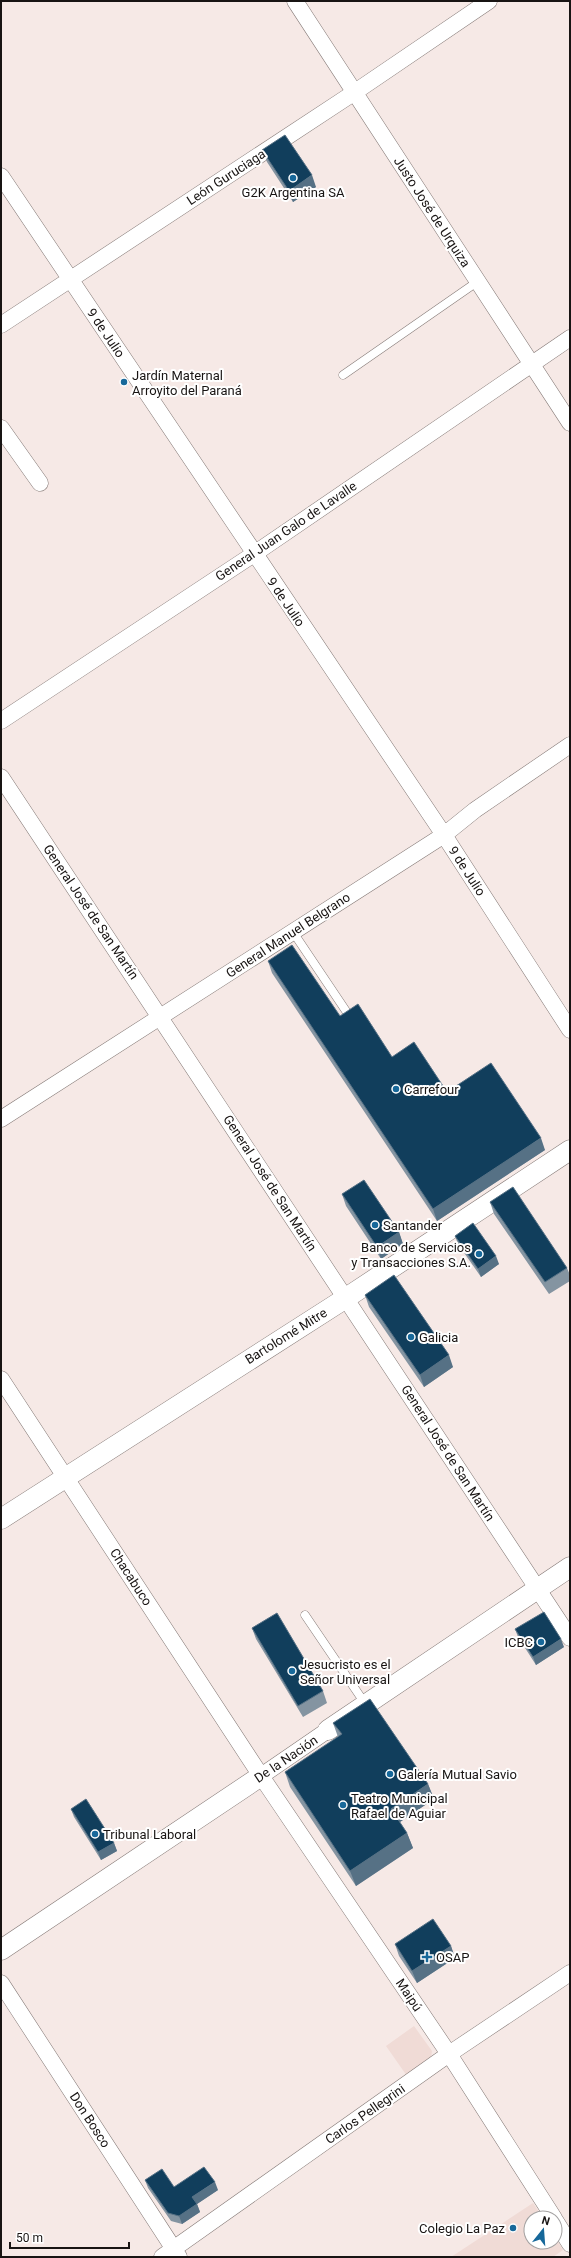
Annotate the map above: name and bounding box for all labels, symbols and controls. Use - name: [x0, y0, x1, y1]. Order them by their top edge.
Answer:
- street label: León Guruciaga: [184, 146, 268, 208]
- street label: Justo José de Urquiza: [391, 154, 473, 270]
- marker: G2K Argentina SA: [288, 173, 298, 183]
- place label: G2K Argentina SA: [242, 185, 345, 200]
- street label: 9 de Julio: [84, 306, 128, 360]
- place label: Jardín Maternal Arroyito del Paraná: [132, 368, 242, 398]
- marker: Jardín Maternal Arroyito del Paraná: [119, 377, 129, 387]
- street label: General Juan Galo de Lavalle: [213, 478, 359, 584]
- street label: 9 de Julio: [264, 575, 308, 629]
- street label: General José de San Martín: [40, 842, 142, 982]
- street label: 9 de Julio: [445, 843, 489, 899]
- street label: General Manuel Belgrano: [223, 889, 353, 981]
- place label: Carrefour: [404, 1082, 459, 1097]
- marker: Carrefour: [391, 1084, 401, 1094]
- street label: General José de San Martín: [220, 1112, 320, 1254]
- place label: Santander: [383, 1218, 443, 1233]
- marker: Santander: [370, 1220, 380, 1230]
- place label: Banco de Servicios y Transacciones S.A.: [351, 1240, 471, 1270]
- marker: Banco de Servicios y Transacciones S.A.: [474, 1249, 484, 1259]
- street label: Bartolomé Mitre: [242, 1305, 330, 1367]
- place label: Galicia: [419, 1330, 458, 1345]
- marker: Galicia: [406, 1332, 416, 1342]
- street label: General José de San Martín: [398, 1382, 498, 1524]
- street label: Chacabuco: [107, 1546, 155, 1608]
- place label: ICBC: [504, 1635, 533, 1650]
- marker: ICBC: [536, 1637, 546, 1647]
- place label: Jesucristo es el Señor Universal: [300, 1657, 391, 1687]
- marker: Jesucristo es el Señor Universal: [287, 1666, 297, 1676]
- street label: De la Nación: [252, 1732, 320, 1786]
- place label: Galería Mutual Savio: [398, 1767, 517, 1782]
- marker: Galería Mutual Savio: [385, 1769, 395, 1779]
- place label: Teatro Municipal Rafael de Aguiar: [351, 1791, 448, 1821]
- marker: Teatro Municipal Rafael de Aguiar: [338, 1800, 348, 1810]
- place label: Tribunal Laboral: [103, 1827, 196, 1842]
- marker: Tribunal Laboral: [90, 1829, 100, 1839]
- place label: OSAP: [436, 1950, 469, 1965]
- marker: OSAP: [421, 1951, 433, 1963]
- street label: Maipú: [393, 1976, 425, 2014]
- street label: Carlos Pellegrini: [322, 2081, 408, 2147]
- street label: Don Bosco: [67, 2090, 113, 2150]
- north arrow: [523, 2210, 563, 2250]
- text: N: [540, 2214, 552, 2228]
- place label: Colegio La Paz: [419, 2221, 506, 2236]
- marker: Colegio La Paz: [508, 2223, 518, 2233]
- scale bar: [10, 2224, 129, 2250]
- text: 50 m: [16, 2231, 43, 2245]

